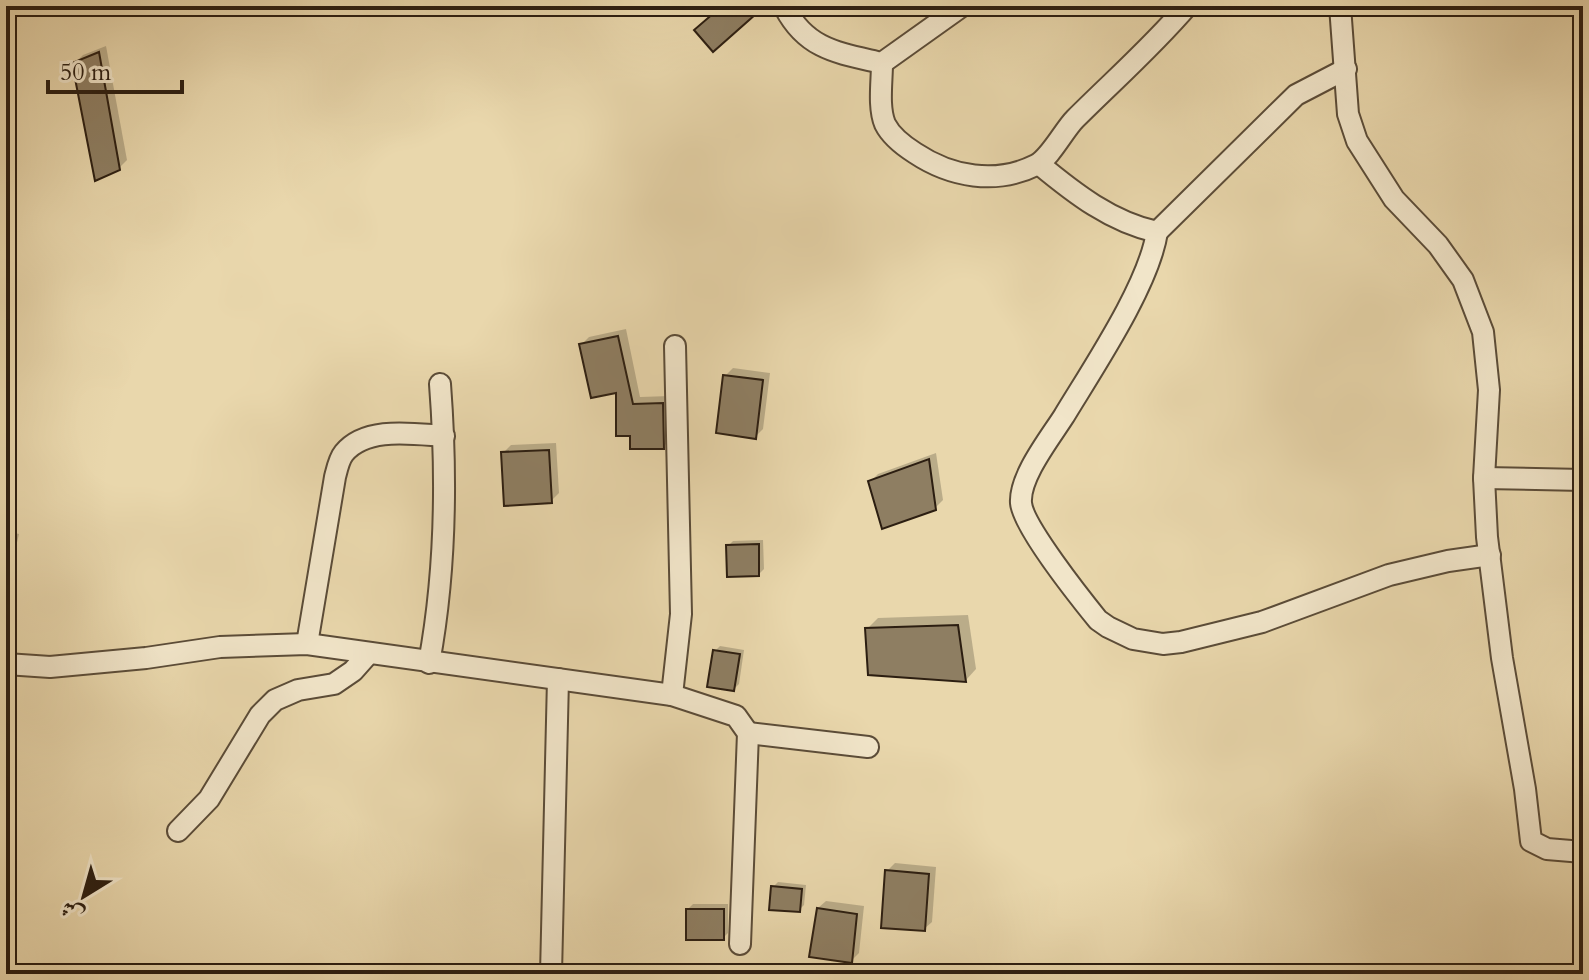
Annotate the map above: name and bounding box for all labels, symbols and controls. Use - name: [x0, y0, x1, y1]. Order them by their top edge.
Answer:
- scale bar: [48, 44, 182, 94]
- text: 50 m: [60, 56, 112, 89]
- north arrow: [44, 856, 124, 936]
- text: ش: [55, 893, 90, 930]

